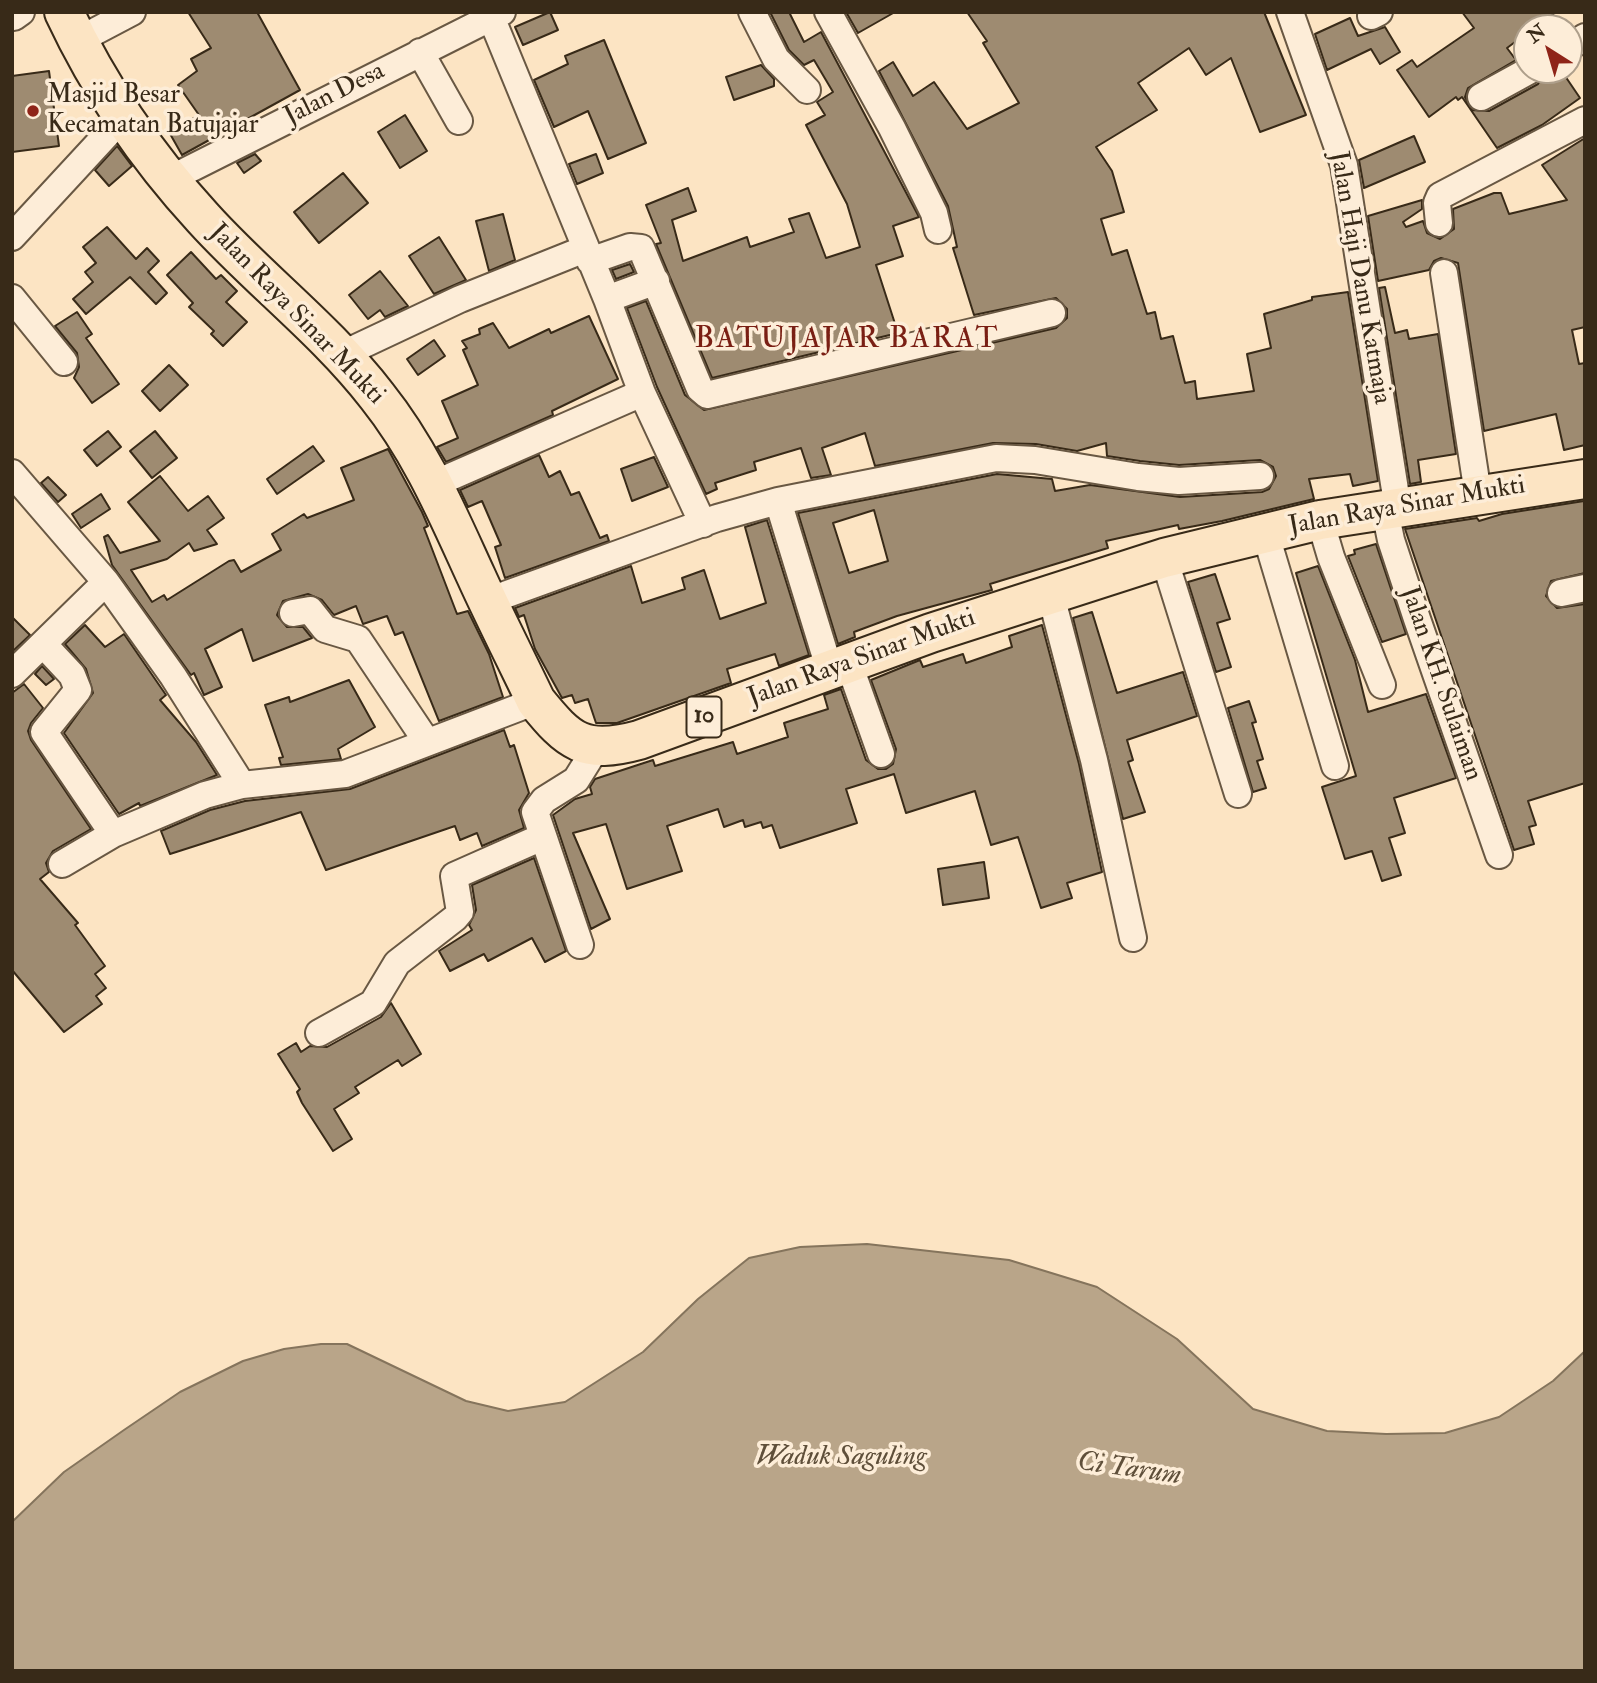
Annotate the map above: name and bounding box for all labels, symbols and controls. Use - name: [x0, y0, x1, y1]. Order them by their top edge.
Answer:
- north arrow: [1513, 14, 1583, 84]
- text: N: [1523, 19, 1551, 49]
- street label: Jalan Desa: [280, 56, 390, 134]
- place label: Masjid Besar Kecamatan Batujajar: [47, 80, 258, 142]
- marker: Masjid Besar Kecamatan Batujajar: [25, 103, 41, 119]
- street label: Jalan Haji Danu Katmaja: [1321, 149, 1397, 407]
- street label: Jalan Raya Sinar Mukti: [202, 218, 390, 412]
- district label: BATUJAJAR BARAT: [696, 323, 998, 359]
- street label: Jalan Raya Sinar Mukti: [1286, 471, 1528, 543]
- street label: Jalan KH. Sulaiman: [1392, 583, 1488, 785]
- street label: Jalan Raya Sinar Mukti: [744, 603, 980, 715]
- road number: 10: [686, 696, 722, 738]
- water label: Waduk Saguling: [756, 1441, 926, 1475]
- water label: Ci Tarum: [1075, 1446, 1183, 1494]

